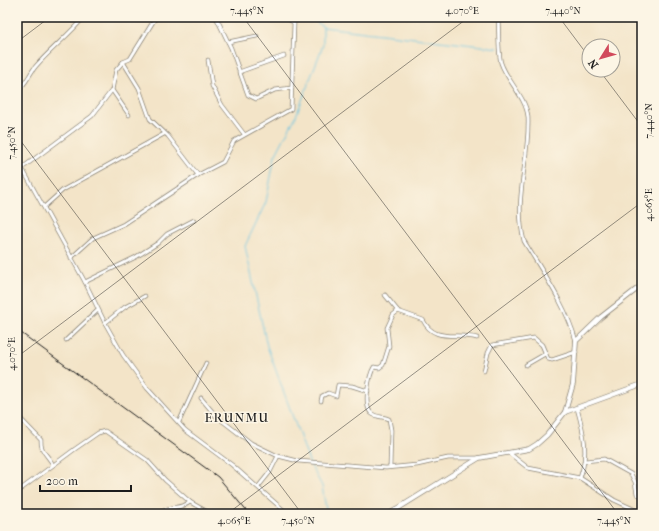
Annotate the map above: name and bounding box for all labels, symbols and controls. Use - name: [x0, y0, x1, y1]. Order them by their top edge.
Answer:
- text: 7.445°N: [230, 5, 264, 17]
- text: 4.070°E: [445, 5, 479, 17]
- text: 7.440°N: [545, 5, 581, 17]
- north arrow: [581, 38, 621, 78]
- text: N: [585, 56, 601, 71]
- text: 7.440°N: [643, 103, 655, 139]
- text: 7.450°N: [6, 126, 18, 160]
- text: 4.065°E: [643, 188, 655, 222]
- text: 4.070°E: [6, 337, 18, 371]
- district label: ERUNMU: [205, 410, 269, 425]
- scale bar: [40, 467, 131, 493]
- text: 200 m: [46, 474, 78, 488]
- text: 4.065°E: [217, 515, 251, 527]
- text: 7.450°N: [281, 515, 315, 527]
- text: 7.445°N: [597, 515, 631, 527]

